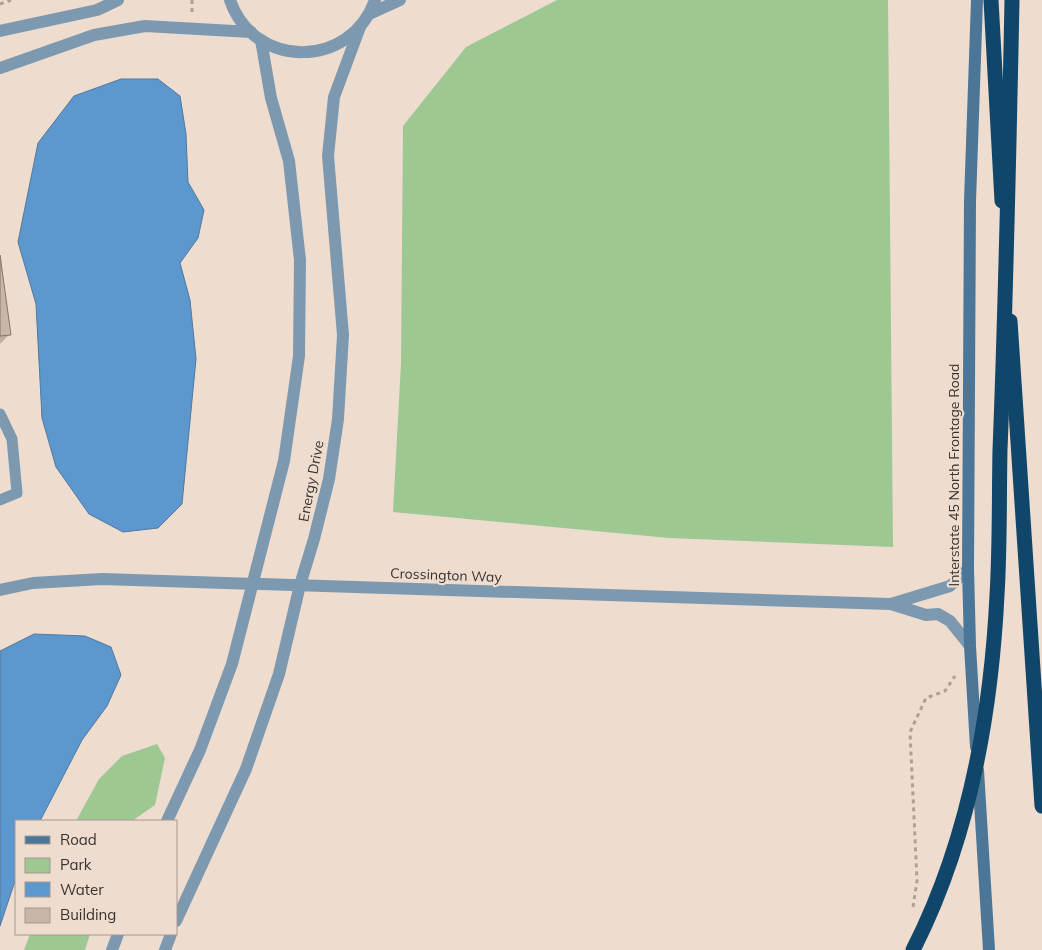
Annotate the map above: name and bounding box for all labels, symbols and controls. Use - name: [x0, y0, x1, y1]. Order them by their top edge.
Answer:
- street label: Interstate 45 North Frontage Road: [945, 364, 963, 586]
- street label: Energy Drive: [294, 439, 328, 523]
- street label: Crossington Way: [390, 564, 503, 586]
- legend: [15, 820, 178, 935]
- text: Road: [60, 830, 97, 849]
- text: Park: [60, 855, 92, 874]
- text: Water: [60, 880, 104, 899]
- text: Building: [60, 905, 116, 924]

